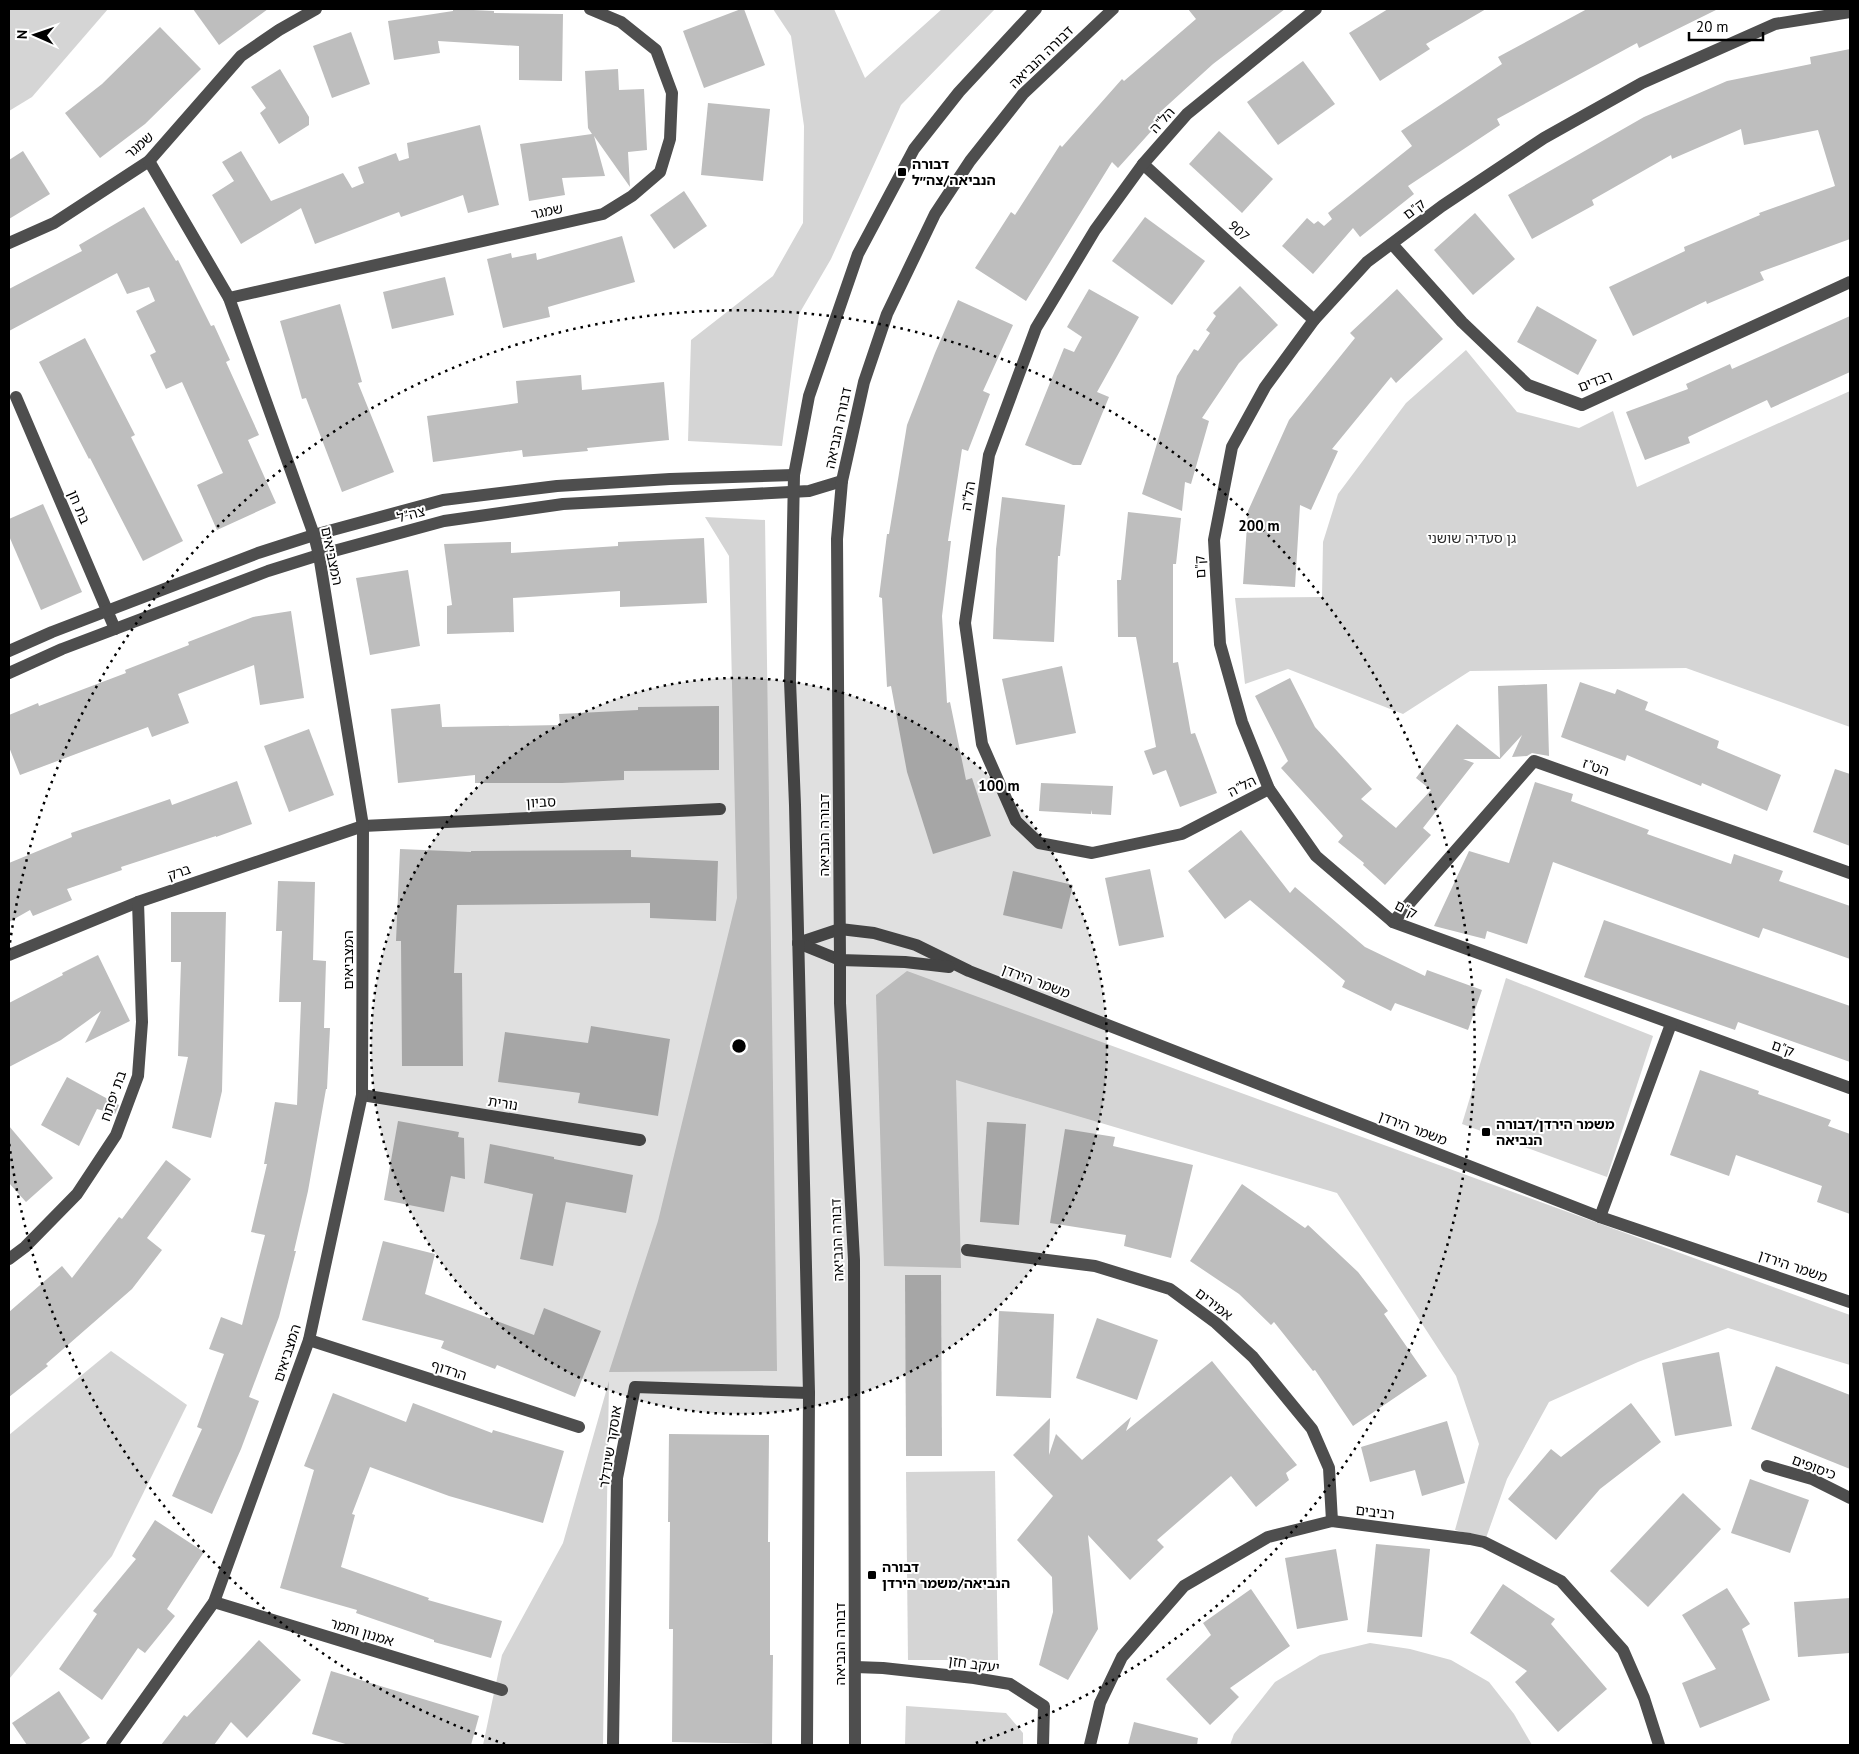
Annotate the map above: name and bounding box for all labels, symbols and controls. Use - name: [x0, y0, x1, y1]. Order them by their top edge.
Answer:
- north arrow: [10, 10, 60, 60]
- scale bar: [1689, 10, 1763, 42]
- text: 20 m: [1696, 17, 1729, 36]
- street label: דבורה הנביאה: [1005, 21, 1077, 92]
- text: N: [13, 30, 31, 39]
- street label: הל"ה: [1145, 103, 1179, 137]
- street label: שמגר: [121, 128, 157, 162]
- place label: דבורה הנביאה/צה״ל: [912, 155, 996, 189]
- marker: דבורה הנביאה/צה״ל: [896, 166, 908, 178]
- street label: ק"ם: [1399, 195, 1429, 223]
- street label: שמגר: [529, 199, 565, 223]
- street label: 907: [1224, 217, 1254, 245]
- street label: רבדים: [1575, 366, 1615, 396]
- street label: דבורה הנביאה: [821, 385, 855, 470]
- street label: הל"ה: [957, 480, 979, 512]
- street label: בת חן: [64, 487, 94, 527]
- street label: צה"ל: [395, 502, 427, 526]
- text: 200 m: [1238, 516, 1280, 535]
- street label: המצביאים: [317, 525, 347, 587]
- park label: גן סעדיה שושני: [1428, 529, 1516, 547]
- street label: ק"ם: [1190, 555, 1210, 579]
- street label: הט"ז: [1580, 754, 1612, 780]
- street label: הל"ה: [1225, 771, 1259, 801]
- text: 100 m: [978, 776, 1020, 795]
- street label: סביון: [526, 792, 556, 812]
- street label: דבורה הנביאה: [815, 793, 833, 876]
- street label: ברק: [165, 860, 193, 884]
- street label: ק"ם: [1392, 896, 1421, 922]
- street label: המצביאים: [339, 930, 357, 990]
- street label: משמר הירדן: [999, 960, 1073, 1002]
- street label: ק"ם: [1769, 1036, 1797, 1060]
- centre of rings: [730, 1037, 748, 1055]
- street label: בת יפתח: [96, 1068, 130, 1124]
- street label: נורית: [487, 1092, 519, 1114]
- street label: משמר הירדן: [1376, 1107, 1450, 1149]
- place label: משמר הירדן/דבורה הנביאה: [1496, 1115, 1615, 1149]
- marker: משמר הירדן/דבורה הנביאה: [1480, 1126, 1492, 1138]
- street label: דבורה הנביאה: [827, 1198, 847, 1282]
- street label: משמר הירדן: [1756, 1246, 1830, 1286]
- street label: אמירים: [1192, 1284, 1236, 1324]
- street label: המצביאים: [269, 1322, 305, 1384]
- street label: הרדוף: [429, 1356, 469, 1384]
- street label: אוסקר שינדלר: [595, 1404, 625, 1490]
- street label: כיסופים: [1789, 1450, 1839, 1484]
- street label: רביבים: [1354, 1501, 1396, 1523]
- place label: דבורה הנביאה/משמר הירדן: [882, 1558, 1010, 1592]
- marker: דבורה הנביאה/משמר הירדן: [866, 1569, 878, 1581]
- street label: דבורה הנביאה: [831, 1602, 849, 1685]
- street label: אמנון ותמר: [328, 1614, 396, 1650]
- street label: יעקב חזן: [947, 1652, 1001, 1676]

